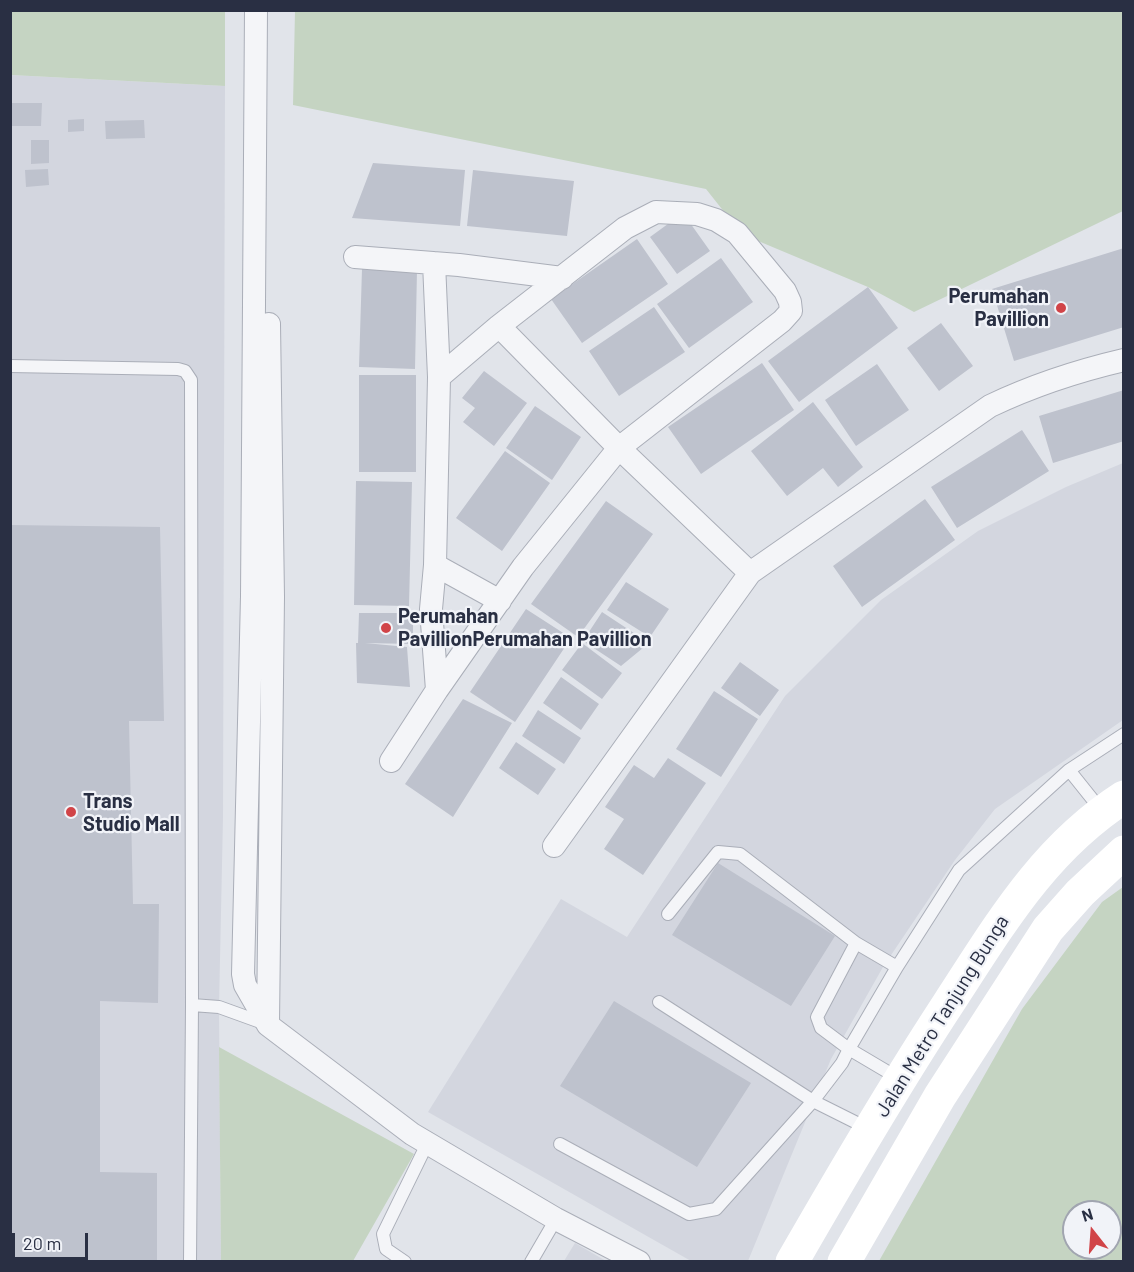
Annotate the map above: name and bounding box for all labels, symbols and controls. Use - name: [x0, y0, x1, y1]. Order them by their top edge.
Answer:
- place label: Perumahan Pavillion: [948, 284, 1049, 331]
- marker: Perumahan Pavillion: [1054, 301, 1068, 315]
- place label: Perumahan PavillionPerumahan Pavillion: [398, 604, 652, 651]
- marker: Perumahan PavillionPerumahan Pavillion: [379, 621, 393, 635]
- place label: Trans Studio Mall: [83, 789, 180, 836]
- marker: Trans Studio Mall: [64, 805, 78, 819]
- street label: Jalan Metro Tanjung Bunga: [870, 911, 1014, 1121]
- north arrow: [1062, 1200, 1122, 1260]
- text: N: [1079, 1204, 1095, 1225]
- scale bar: [15, 1221, 92, 1259]
- text: 20 m: [23, 1232, 61, 1254]

